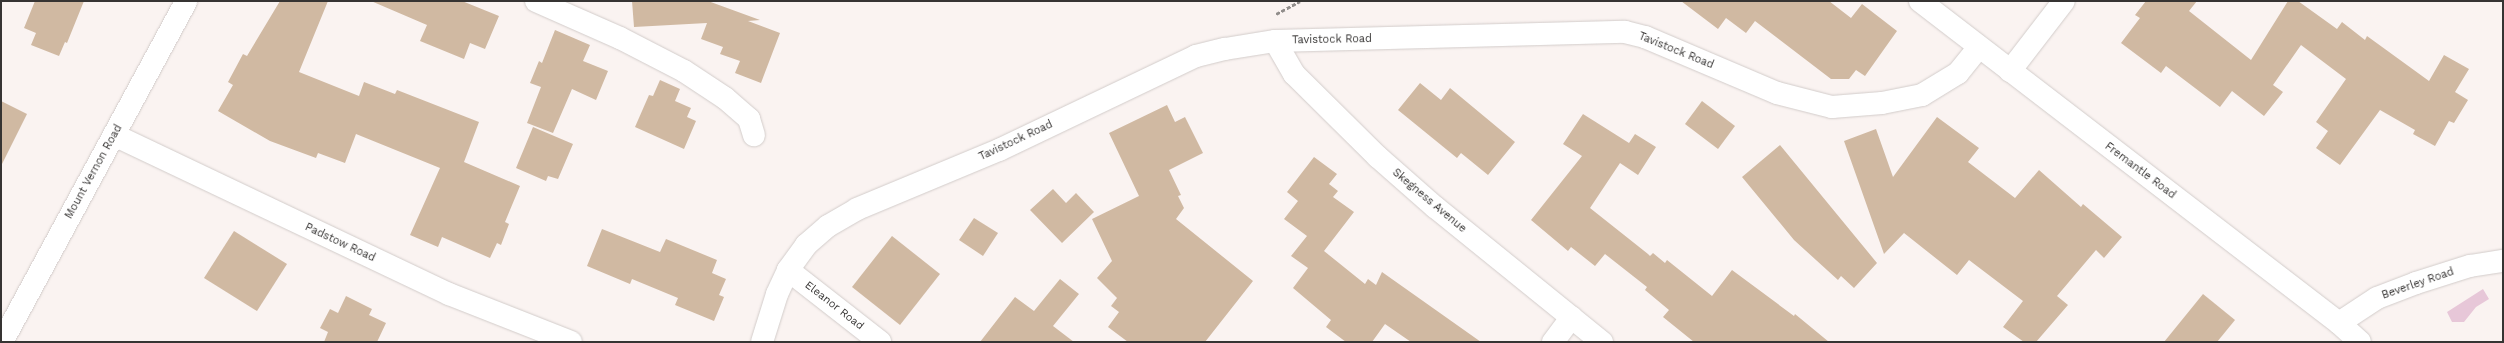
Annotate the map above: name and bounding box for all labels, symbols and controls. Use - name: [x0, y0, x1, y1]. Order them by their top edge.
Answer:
- street label: Tavistock Road: [1636, 30, 1716, 72]
- street label: Tavistock Road: [1292, 33, 1372, 47]
- street label: Tavistock Road: [977, 118, 1055, 164]
- street label: Mount Vernon Road: [63, 122, 125, 222]
- street label: Fremantle Road: [2102, 140, 2178, 202]
- street label: Skegness Avenue: [1389, 166, 1469, 236]
- street label: Padstow Road: [303, 221, 377, 265]
- street label: Beverley Road: [2380, 265, 2456, 303]
- street label: Eleanor Road: [802, 279, 866, 333]

